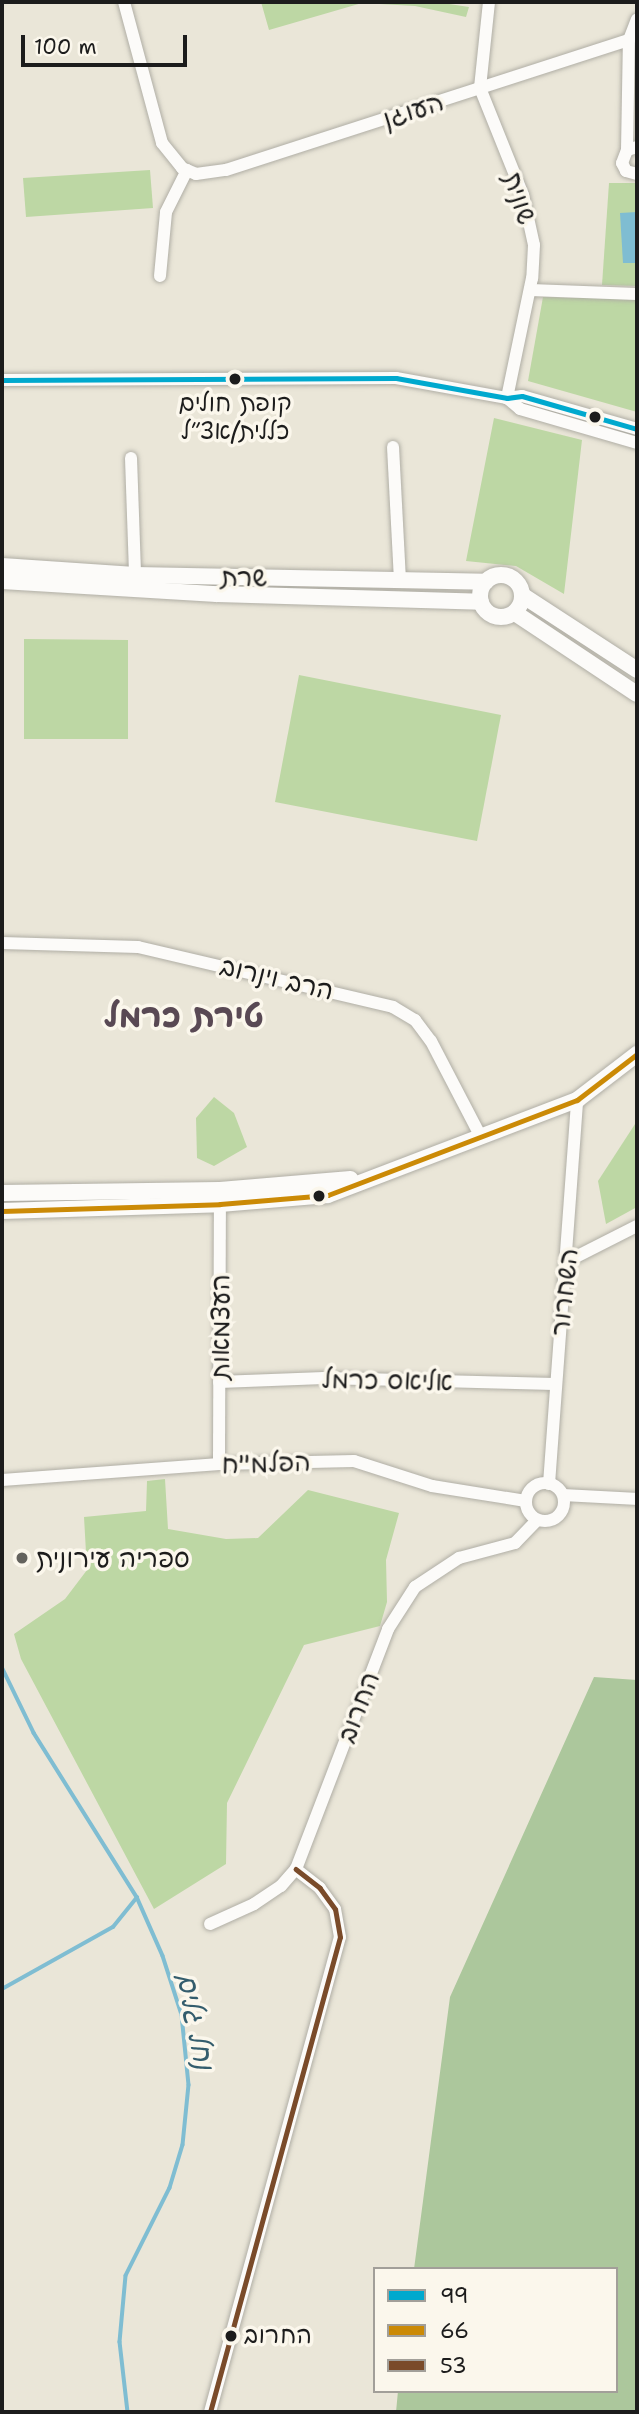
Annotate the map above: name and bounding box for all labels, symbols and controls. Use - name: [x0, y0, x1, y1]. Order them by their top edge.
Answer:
- scale bar: [24, 21, 191, 65]
- text: 100 m: [34, 33, 97, 61]
- street label: העוגן: [378, 85, 448, 135]
- street label: שונית: [497, 168, 543, 228]
- marker: קופת חולים כללית/אצ״ל: [228, 372, 242, 386]
- place label: קופת חולים כללית/אצ״ל: [178, 390, 292, 446]
- unlabelled marker: [588, 410, 602, 424]
- street label: שרת: [220, 561, 268, 593]
- street label: הרב וינרוב: [217, 950, 337, 1006]
- district label: טירת כרמל: [104, 996, 264, 1036]
- unlabelled marker: [312, 1189, 326, 1203]
- street label: השחרור: [544, 1247, 584, 1337]
- street label: העצמאות: [204, 1274, 236, 1380]
- street label: אליאס כרמל: [321, 1363, 453, 1397]
- street label: הפלמ"ח: [221, 1446, 311, 1480]
- place label: ספריה עירונית: [36, 1542, 190, 1574]
- marker: ספריה עירונית: [14, 1550, 30, 1566]
- street label: החרוב: [330, 1667, 386, 1747]
- water label: נחל גלים: [170, 1970, 222, 2072]
- legend: [373, 2267, 618, 2393]
- text: 99: [440, 2282, 469, 2310]
- text: 66: [440, 2317, 469, 2345]
- place label: החרוב: [244, 2322, 312, 2350]
- marker: החרוב: [224, 2329, 238, 2343]
- text: 53: [440, 2352, 467, 2380]

